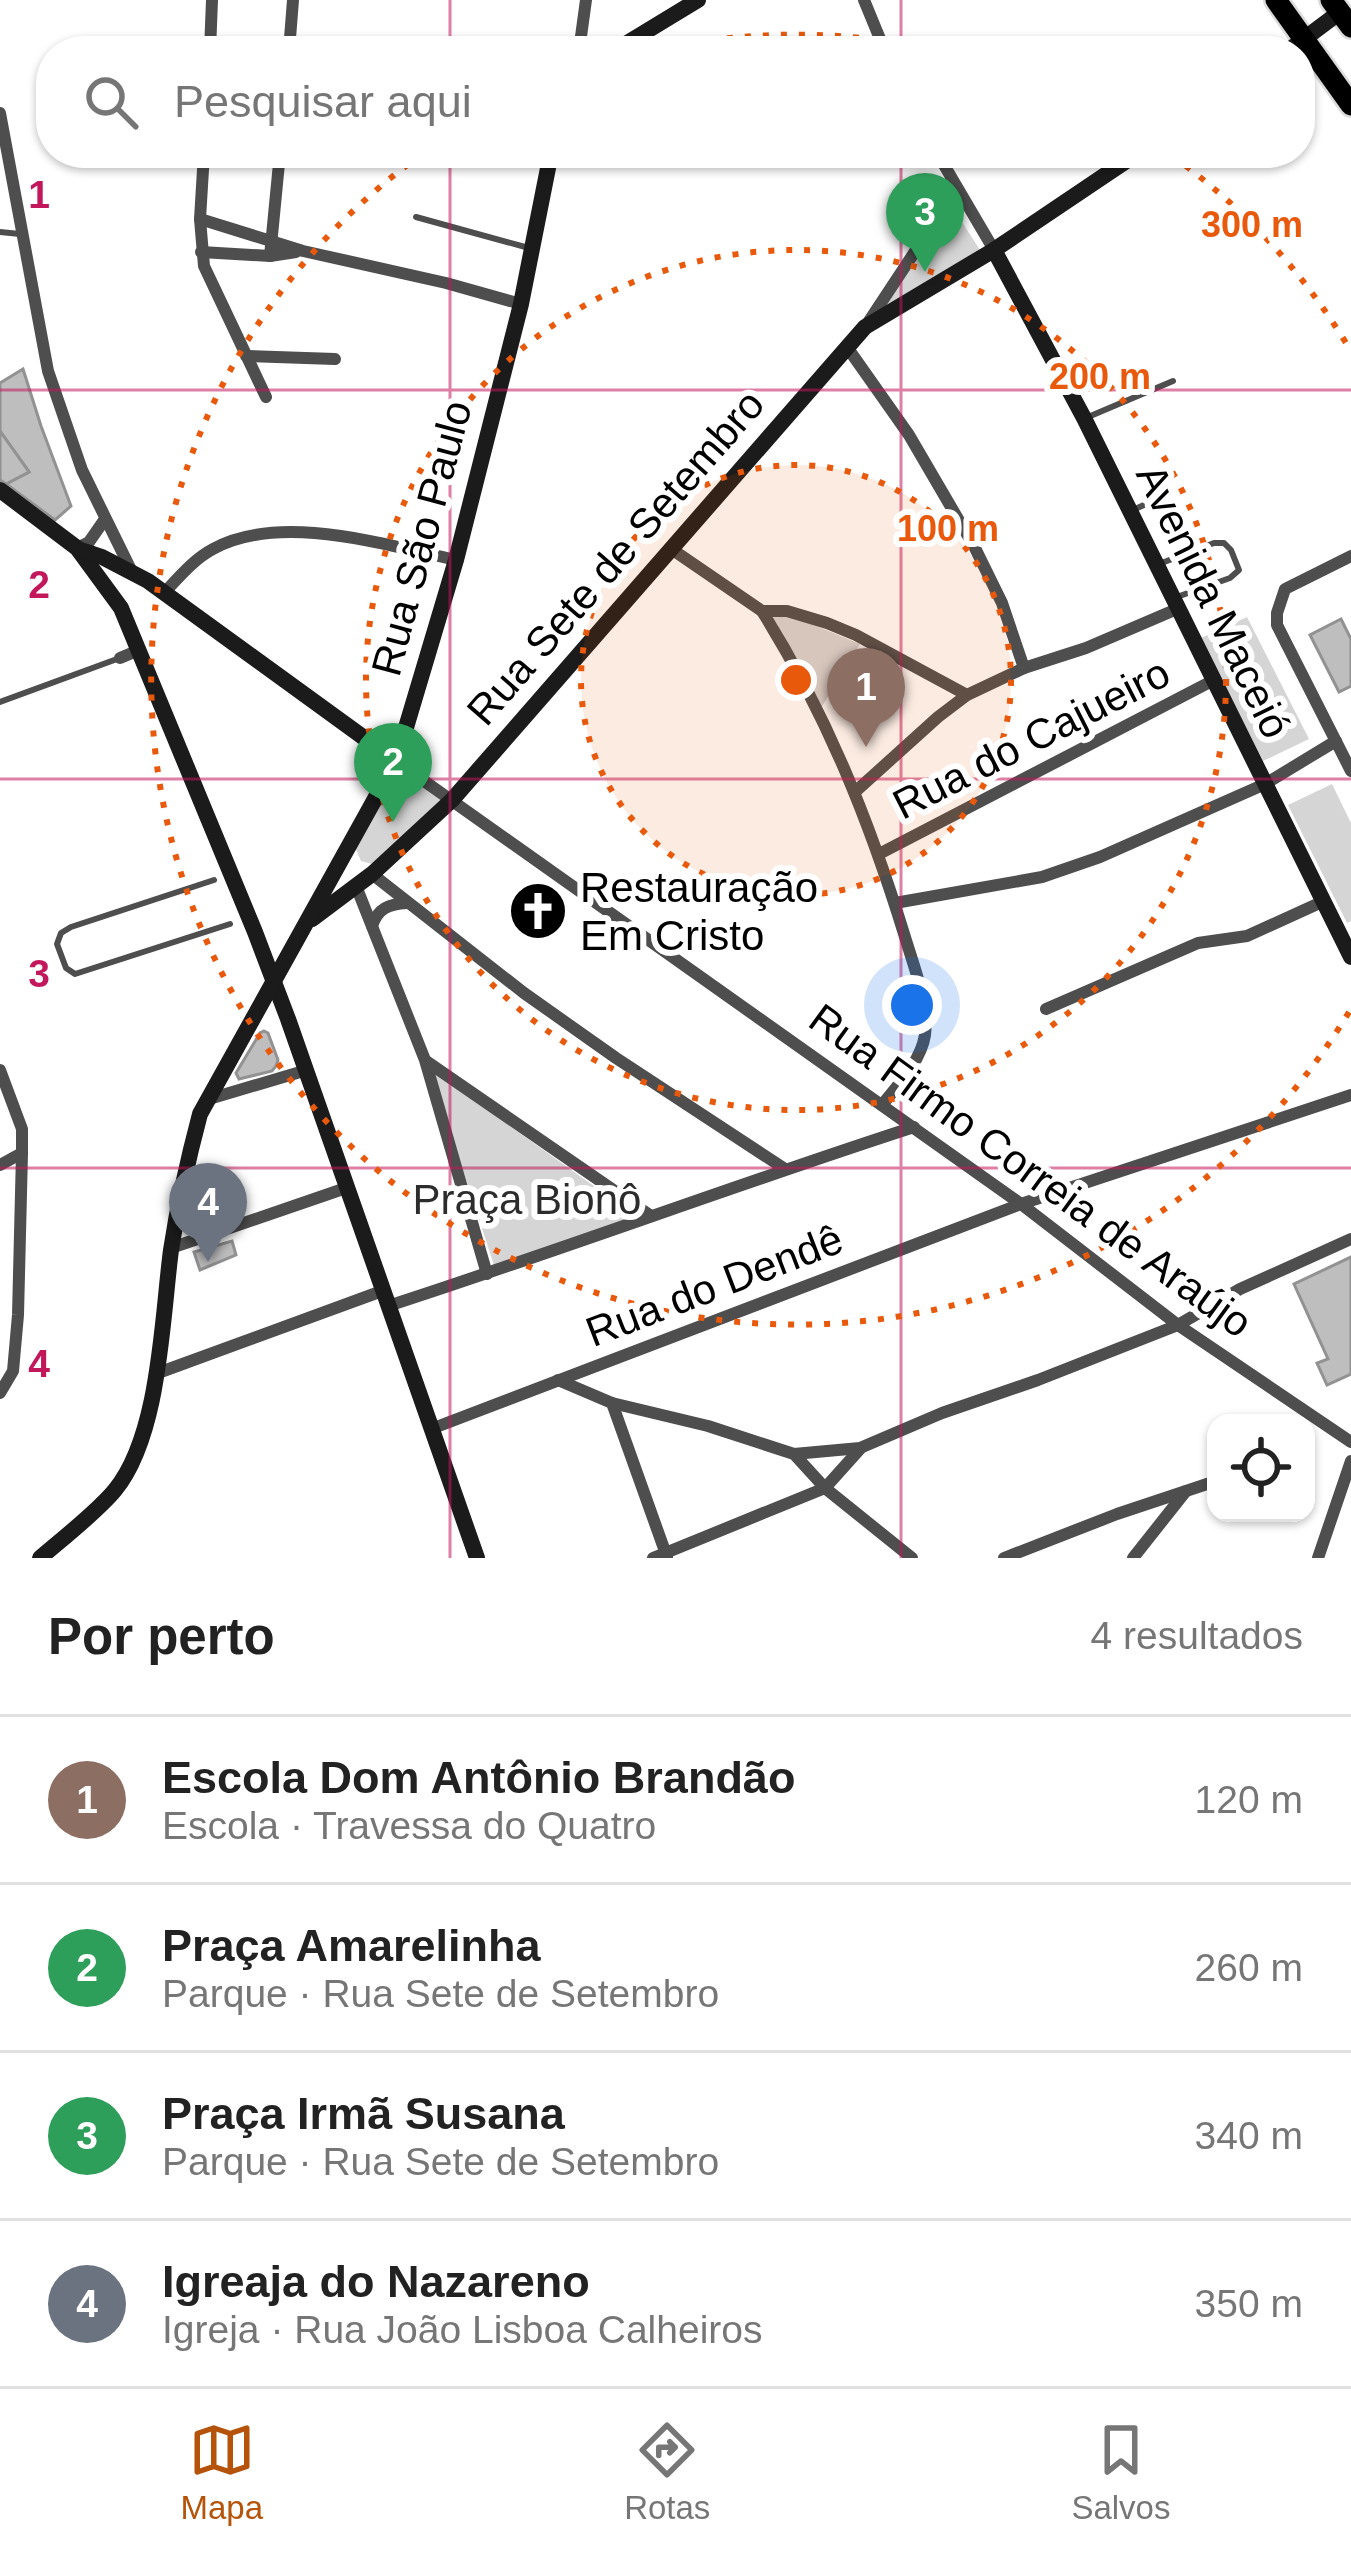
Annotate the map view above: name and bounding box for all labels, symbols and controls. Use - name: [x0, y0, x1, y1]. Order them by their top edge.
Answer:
- search box: [36, 36, 1315, 168]
- icon: search: [78, 69, 144, 135]
- text: Pesquisar aqui: [174, 76, 472, 127]
- text: 1: [28, 173, 50, 216]
- pin: 3: [886, 173, 964, 272]
- text: 300 m: [1201, 204, 1303, 245]
- text: 200 m: [1049, 356, 1151, 397]
- street label: Rua Sete de Setembro: [457, 381, 773, 734]
- street label: Rua São Paulo: [362, 396, 481, 681]
- street label: Avenida Maceió: [1127, 457, 1300, 745]
- text: 100 m: [897, 508, 999, 549]
- text: 2: [28, 563, 50, 606]
- pin: 1: [827, 648, 905, 747]
- street label: Rua do Cajueiro: [885, 649, 1177, 828]
- centre of rings: [775, 659, 817, 701]
- pin: 2: [354, 723, 432, 822]
- place label: Restauração Em Cristo: [580, 864, 818, 959]
- church icon: Restauração Em Cristo: [507, 880, 569, 942]
- text: 3: [28, 952, 50, 995]
- your location: [882, 975, 942, 1035]
- street label: Rua Firmo Correia de Araújo: [801, 994, 1261, 1347]
- pin: 4: [169, 1163, 247, 1262]
- park label: Praça Bionô: [413, 1176, 641, 1223]
- street label: Rua do Dendê: [579, 1215, 849, 1356]
- text: 4: [28, 1342, 50, 1385]
- map controls: [1207, 1414, 1315, 1522]
- button: locate: [1207, 1414, 1315, 1522]
- text: Por perto: [48, 1608, 275, 1665]
- text: 4 resultados: [1091, 1614, 1303, 1657]
- text: Escola Dom Antônio Brandão: [162, 1752, 795, 1803]
- text: 1: [76, 1778, 98, 1821]
- text: 120 m: [1195, 1778, 1303, 1821]
- text: Escola · Travessa do Quatro: [162, 1804, 656, 1847]
- text: Praça Amarelinha: [162, 1920, 541, 1971]
- text: 2: [76, 1946, 98, 1989]
- text: 260 m: [1195, 1946, 1303, 1989]
- text: Parque · Rua Sete de Setembro: [162, 1972, 719, 2015]
- text: Praça Irmã Susana: [162, 2088, 565, 2139]
- text: 3: [76, 2114, 98, 2157]
- text: 340 m: [1195, 2114, 1303, 2157]
- text: Parque · Rua Sete de Setembro: [162, 2140, 719, 2183]
- text: Igreaja do Nazareno: [162, 2256, 590, 2307]
- text: 4: [76, 2282, 98, 2325]
- text: 350 m: [1195, 2282, 1303, 2325]
- text: Igreja · Rua João Lisboa Calheiros: [162, 2308, 763, 2351]
- tab: Mapa: [181, 2417, 263, 2527]
- tab: Rotas: [624, 2417, 710, 2527]
- tab: Salvos: [1071, 2417, 1170, 2527]

